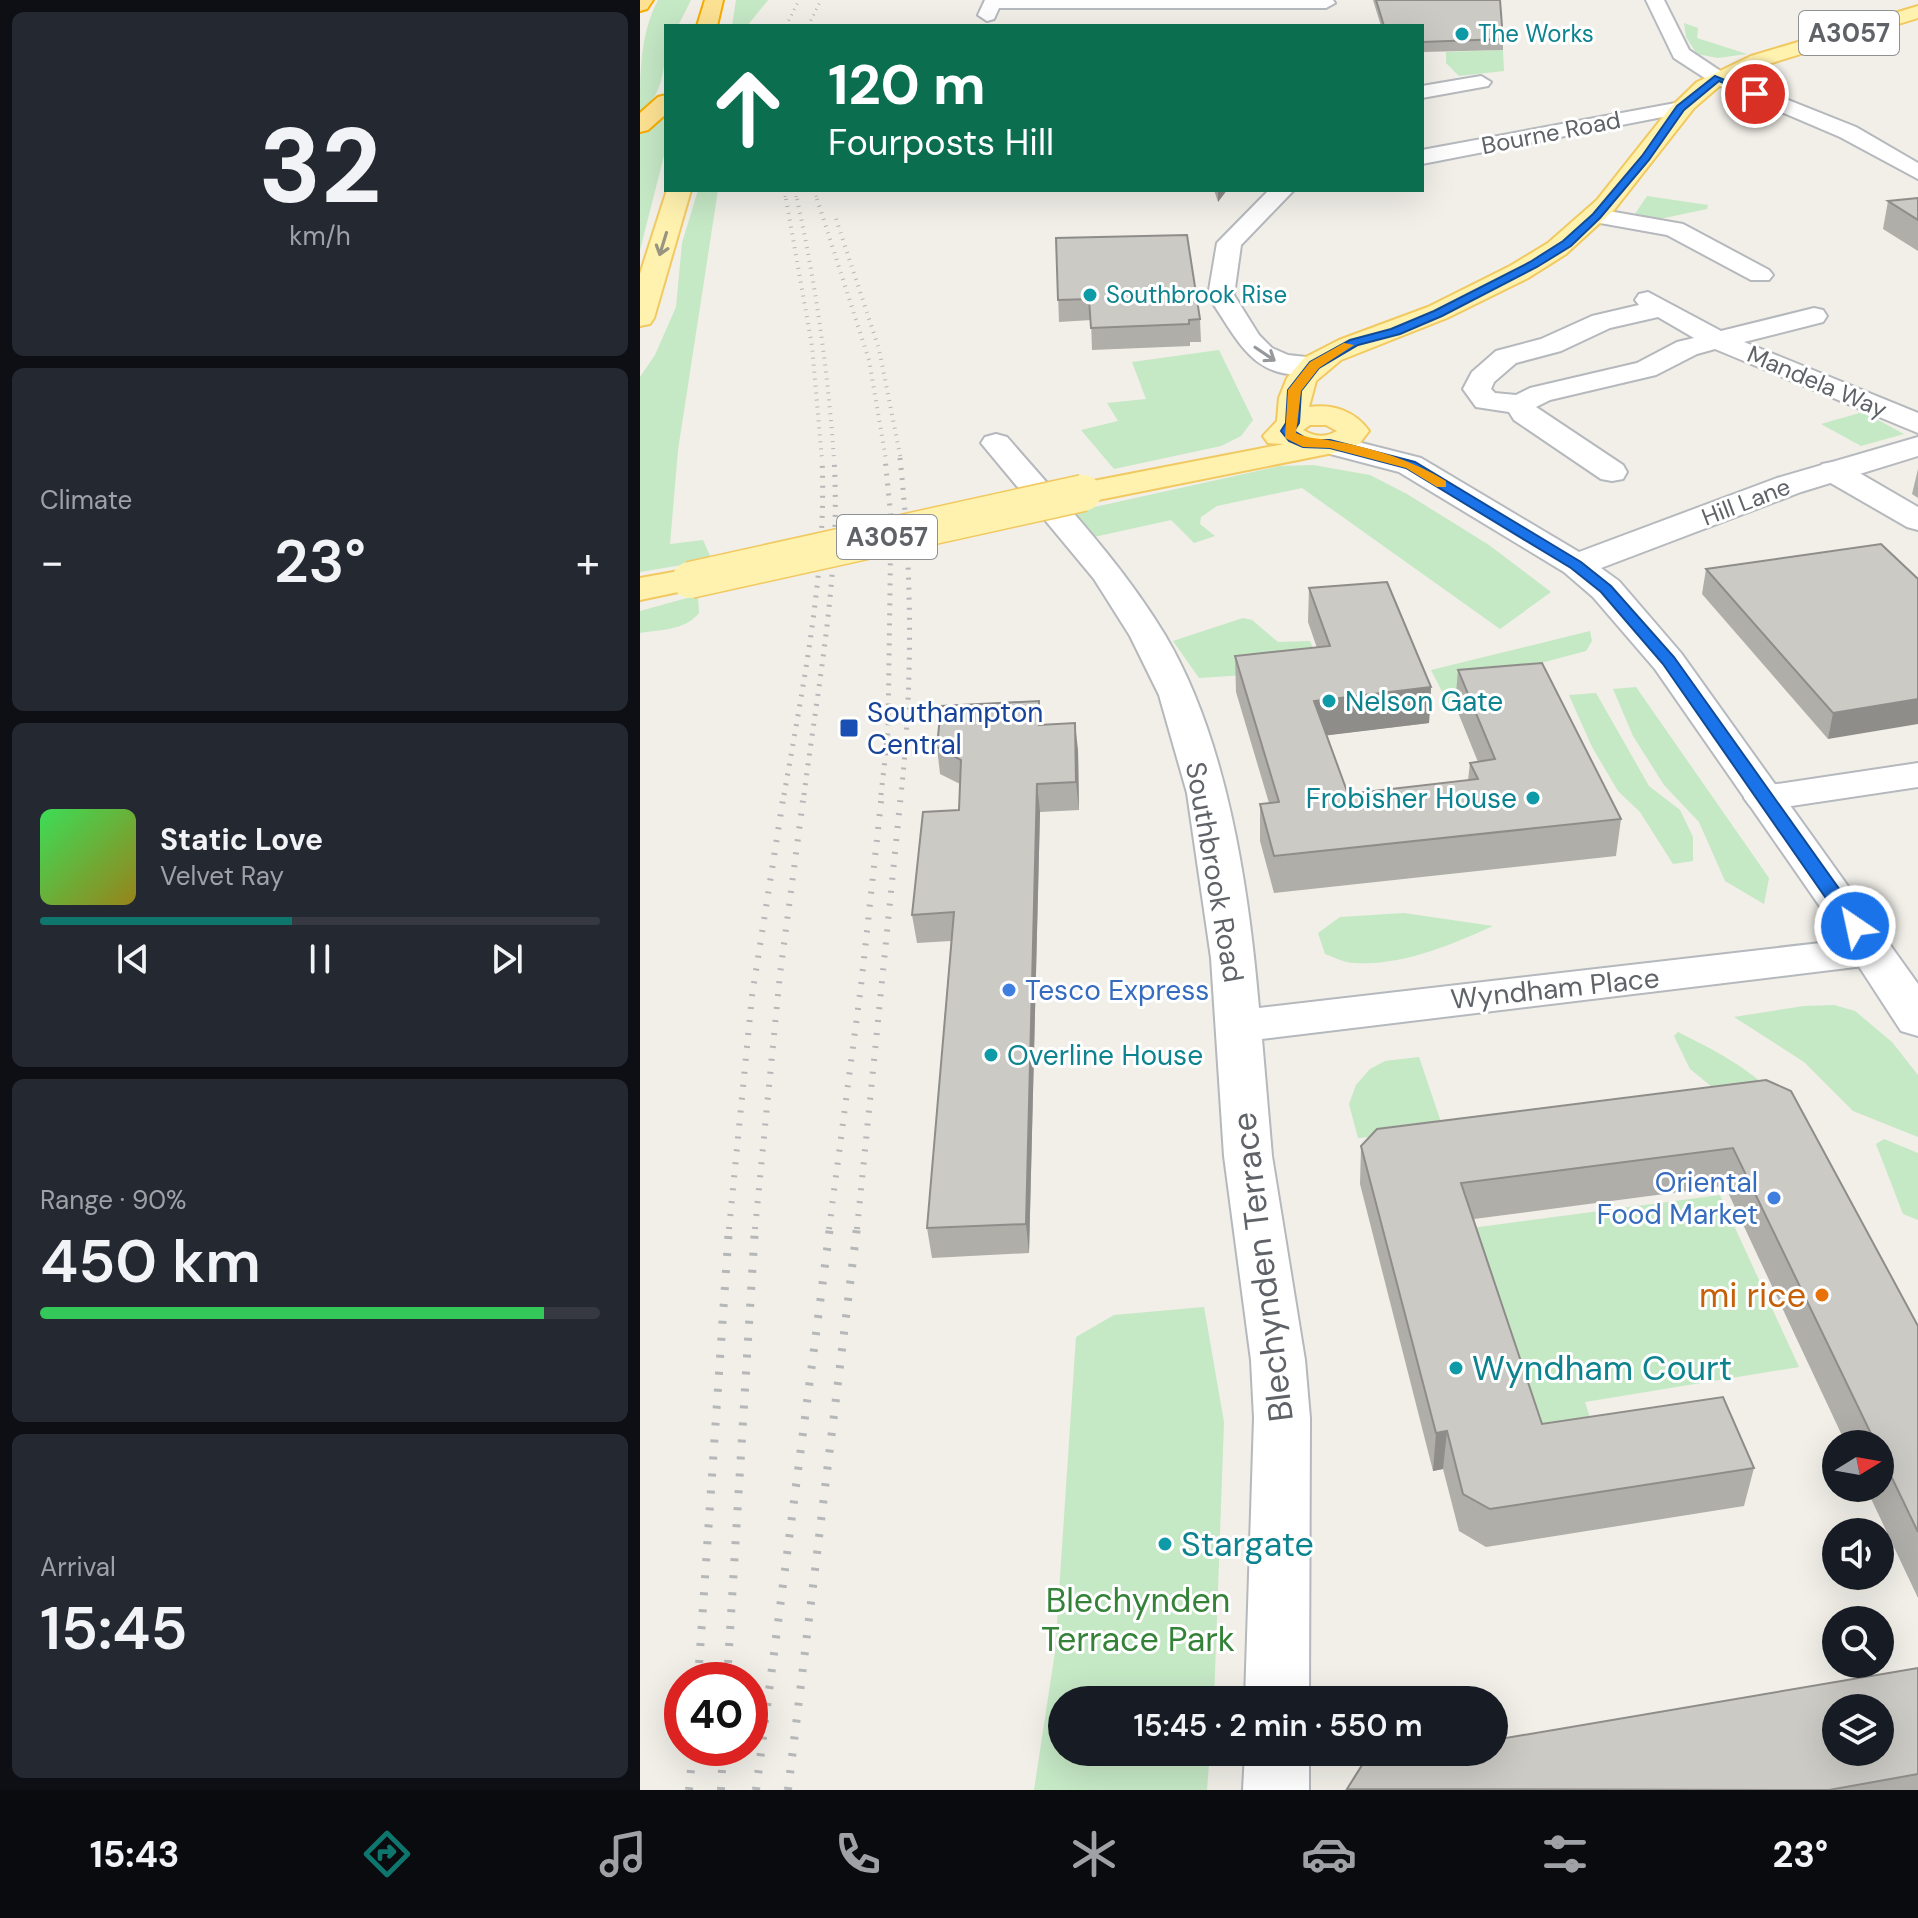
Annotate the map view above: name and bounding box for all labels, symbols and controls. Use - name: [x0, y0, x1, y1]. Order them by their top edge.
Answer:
- road number: A3057: [1799, 11, 1899, 55]
- place label: The Works: [1478, 18, 1594, 49]
- marker: The Works: [1453, 25, 1471, 43]
- text: 120 m: [828, 48, 986, 121]
- icon: ahead: [696, 56, 800, 160]
- pin: [1721, 60, 1789, 128]
- icon: arrive: [1733, 72, 1777, 116]
- text: 32: [259, 99, 381, 234]
- street label: Bourne Road: [1479, 104, 1623, 161]
- text: Fourposts Hill: [828, 119, 1054, 166]
- text: km/h: [289, 219, 351, 253]
- one-way arrow: [655, 231, 670, 257]
- place label: Southbrook Rise: [1106, 279, 1287, 310]
- marker: Southbrook Rise: [1081, 286, 1099, 304]
- street label: Mandela Way: [1743, 338, 1892, 425]
- one-way arrow: [1254, 345, 1275, 362]
- street label: Hill Lane: [1697, 471, 1794, 533]
- text: Climate: [40, 483, 132, 517]
- road number: A3057: [837, 515, 937, 559]
- text: 23°: [274, 522, 366, 601]
- text: −: [40, 533, 64, 591]
- text: +: [576, 533, 600, 591]
- place label: Nelson Gate: [1345, 683, 1503, 720]
- marker: Nelson Gate: [1320, 692, 1338, 710]
- place label: Southampton Central: [867, 694, 1043, 763]
- marker: Southampton Central: [838, 717, 860, 739]
- street label: Southbrook Road: [1177, 759, 1252, 985]
- place label: Frobisher House: [1306, 780, 1517, 817]
- marker: Frobisher House: [1524, 789, 1542, 807]
- text: Static Love: [160, 820, 323, 859]
- text: Velvet Ray: [160, 859, 284, 893]
- position arrow: [1813, 884, 1897, 968]
- icon: previous: [111, 937, 155, 981]
- icon: pause: [298, 937, 342, 981]
- icon: next: [485, 937, 529, 981]
- street label: Wyndham Place: [1449, 959, 1661, 1018]
- place label: Tesco Express: [1025, 972, 1209, 1009]
- marker: Tesco Express: [1000, 981, 1018, 999]
- place label: Overline House: [1007, 1037, 1203, 1074]
- marker: Overline House: [982, 1046, 1000, 1064]
- street label: Blechynden Terrace: [1221, 1110, 1304, 1424]
- place label: Oriental Food Market: [1597, 1164, 1758, 1233]
- text: Range · 90%: [40, 1183, 186, 1217]
- marker: Oriental Food Market: [1765, 1189, 1783, 1207]
- text: 450 km: [40, 1222, 261, 1301]
- place label: mi rice: [1699, 1273, 1806, 1318]
- marker: mi rice: [1813, 1286, 1831, 1304]
- place label: Wyndham Court: [1472, 1346, 1732, 1391]
- marker: Wyndham Court: [1447, 1359, 1465, 1377]
- north arrow: [1822, 1430, 1894, 1502]
- map controls: [1822, 1430, 1894, 1766]
- button: sound: [1822, 1518, 1894, 1590]
- place label: Stargate: [1181, 1522, 1314, 1567]
- marker: Stargate: [1156, 1535, 1174, 1553]
- text: Arrival: [40, 1550, 116, 1584]
- park label: Blechynden Terrace Park: [1041, 1578, 1235, 1662]
- text: 15:45: [40, 1589, 188, 1668]
- button: search: [1822, 1606, 1894, 1678]
- speed limit sign: 40: [664, 1662, 768, 1766]
- button: layers: [1822, 1694, 1894, 1766]
- text: 15:45 · 2 min · 550 m: [1134, 1706, 1422, 1745]
- icon: directions: [359, 1826, 415, 1882]
- icon: music: [595, 1826, 651, 1882]
- icon: phone: [830, 1826, 886, 1882]
- icon: climate: [1066, 1826, 1122, 1882]
- icon: car: [1301, 1826, 1357, 1882]
- icon: filters: [1537, 1826, 1593, 1882]
- text: 15:43: [90, 1831, 180, 1878]
- text: 23°: [1773, 1831, 1828, 1878]

